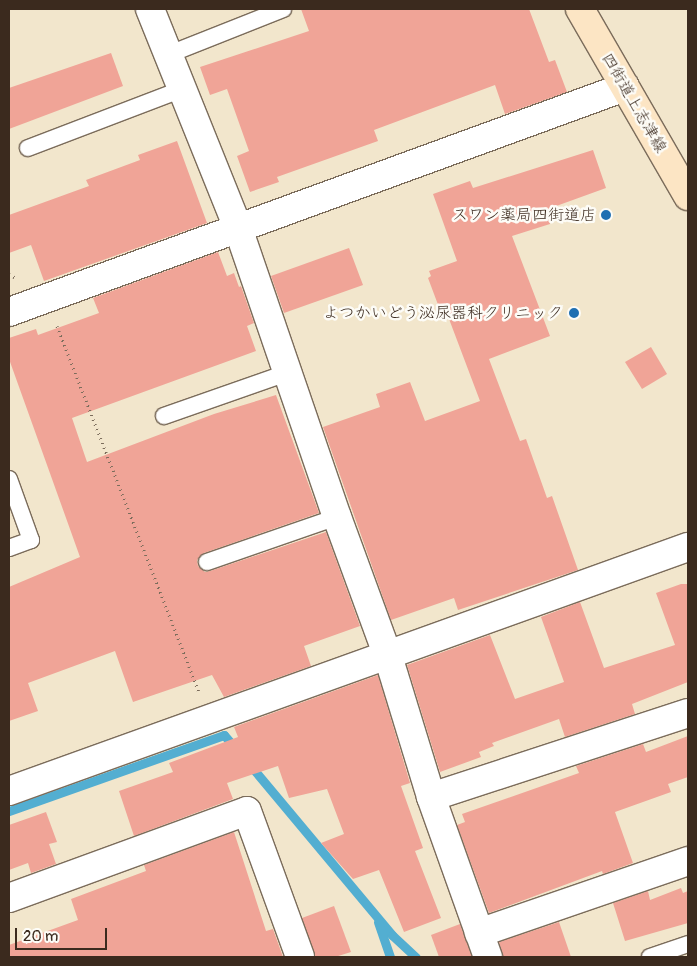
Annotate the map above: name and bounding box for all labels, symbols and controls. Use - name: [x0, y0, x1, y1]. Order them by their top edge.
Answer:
- street label: 四街道上志津線: [598, 50, 670, 156]
- place label: スワン薬局四街道店: [452, 205, 596, 225]
- marker: スワン薬局四街道店: [600, 209, 612, 221]
- place label: よつかいどう泌尿器科クリニック: [323, 303, 563, 323]
- marker: よつかいどう泌尿器科クリニック: [567, 306, 581, 320]
- scale bar: [18, 918, 110, 950]
- text: 20 m: [23, 927, 58, 946]

